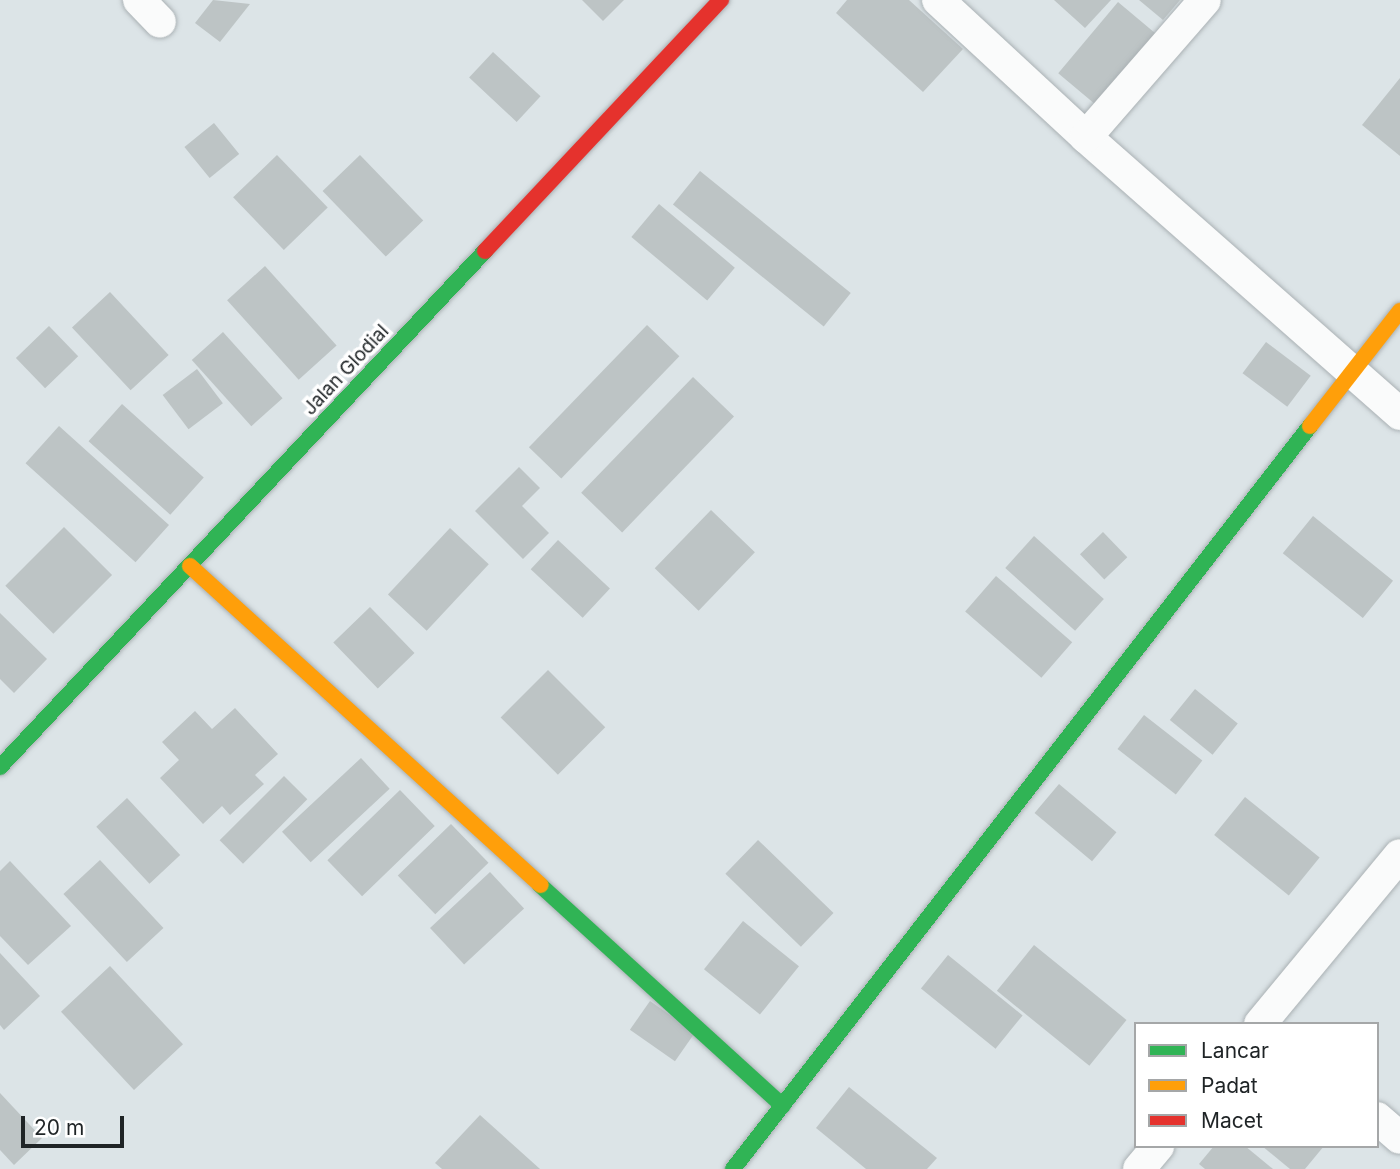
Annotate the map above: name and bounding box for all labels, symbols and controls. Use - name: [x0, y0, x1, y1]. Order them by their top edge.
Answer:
- street label: Jalan Glodial: [298, 320, 394, 420]
- legend: [1134, 1022, 1379, 1148]
- text: Lancar: [1201, 1038, 1269, 1063]
- text: Padat: [1201, 1073, 1258, 1098]
- scale bar: [24, 1102, 128, 1146]
- text: Macet: [1201, 1108, 1263, 1133]
- text: 20 m: [34, 1115, 84, 1140]

